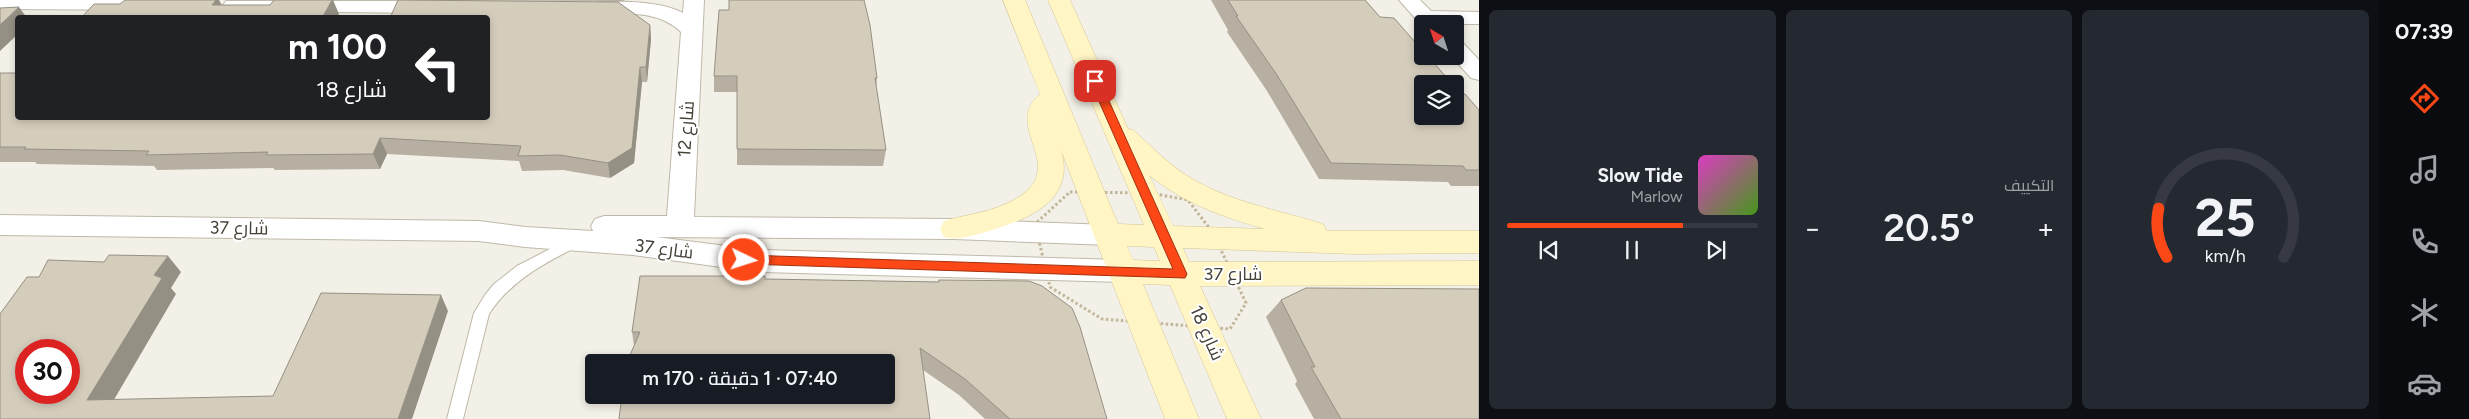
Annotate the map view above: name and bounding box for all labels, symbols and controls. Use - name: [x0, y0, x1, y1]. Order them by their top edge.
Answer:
- north arrow: [1414, 15, 1464, 65]
- map controls: [1414, 15, 1464, 125]
- text: 07:39: [2395, 18, 2453, 45]
- text: 100 m: [288, 26, 387, 68]
- icon: left: [405, 35, 470, 100]
- pin: [1074, 60, 1116, 102]
- icon: arrive: [1081, 67, 1109, 95]
- button: layers: [1414, 75, 1464, 125]
- text: شارع 18: [316, 76, 387, 103]
- icon: directions: [2407, 81, 2442, 116]
- street label: شارع 12: [673, 100, 700, 158]
- icon: music: [2407, 152, 2442, 187]
- text: Slow Tide: [1598, 164, 1683, 187]
- text: التكييف: [2004, 176, 2054, 195]
- text: Marlow: [1630, 187, 1683, 206]
- text: 25: [2196, 187, 2256, 249]
- text: 20.5°: [1883, 205, 1975, 251]
- text: −: [1804, 211, 1821, 245]
- text: +: [2037, 211, 2054, 245]
- street label: شارع 37: [209, 216, 269, 241]
- icon: phone: [2407, 224, 2442, 259]
- position arrow: [717, 233, 769, 285]
- street label: شارع 37: [633, 235, 695, 264]
- icon: previous: [1535, 236, 1563, 264]
- icon: pause: [1618, 236, 1646, 264]
- icon: next: [1702, 236, 1730, 264]
- text: km/h: [2205, 245, 2246, 266]
- street label: شارع 37: [1204, 263, 1262, 286]
- icon: climate: [2407, 295, 2442, 330]
- street label: شارع 18: [1184, 302, 1229, 364]
- speed limit sign: 30: [15, 339, 80, 404]
- icon: car: [2407, 366, 2442, 401]
- text: 07:40 · 1 دقيقة · 170 m: [642, 367, 838, 390]

